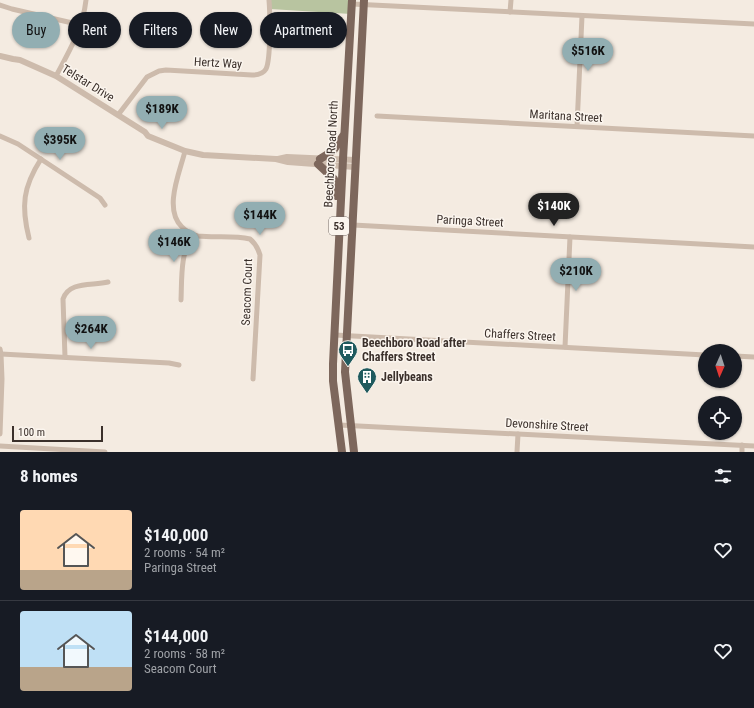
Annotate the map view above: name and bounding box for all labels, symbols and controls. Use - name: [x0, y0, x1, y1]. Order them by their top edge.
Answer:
- chip: Buy: [12, 12, 60, 48]
- chip: Rent: [68, 12, 121, 48]
- chip: Filters: [129, 12, 192, 48]
- chip: New: [200, 12, 252, 48]
- chip: Apartment: [260, 12, 347, 48]
- pin: $516K: [560, 38, 616, 72]
- text: $516K: [571, 43, 605, 58]
- street label: Hertz Way: [194, 55, 242, 71]
- street label: Telstar Drive: [59, 61, 117, 105]
- pin: $189K: [134, 96, 190, 130]
- street label: Beechboro Road North: [321, 100, 341, 208]
- text: $189K: [145, 101, 179, 116]
- street label: Maritana Street: [529, 107, 603, 125]
- pin: $395K: [32, 127, 88, 161]
- text: $395K: [43, 132, 77, 147]
- pin: $140K: [526, 193, 582, 227]
- text: $140K: [537, 198, 571, 213]
- pin: $144K: [232, 202, 288, 236]
- text: $144K: [243, 207, 277, 222]
- street label: Paringa Street: [436, 212, 504, 230]
- road number: 53: [329, 217, 349, 235]
- pin: $146K: [146, 229, 202, 263]
- text: $146K: [157, 234, 191, 249]
- street label: Seacom Court: [239, 258, 255, 326]
- pin: $210K: [548, 258, 604, 292]
- text: $210K: [559, 263, 593, 278]
- pin: $264K: [63, 316, 119, 350]
- text: $264K: [74, 321, 108, 336]
- street label: Chaffers Street: [484, 326, 556, 344]
- place label: Beechboro Road after Chaffers Street: [362, 336, 466, 364]
- bus stop icon: Beechboro Road after Chaffers Street: [337, 339, 359, 367]
- north arrow: [698, 344, 742, 388]
- map controls: [698, 344, 742, 440]
- building icon: Jellybeans: [356, 366, 378, 394]
- place label: Jellybeans: [381, 370, 433, 384]
- button: locate: [698, 396, 742, 440]
- street label: Devonshire Street: [505, 416, 589, 434]
- scale bar: [12, 424, 103, 443]
- text: 100 m: [18, 426, 45, 439]
- icon: filters: [712, 465, 734, 487]
- text: 8 homes: [20, 466, 78, 486]
- text: $140,000: [144, 525, 208, 545]
- icon: home: [52, 526, 100, 574]
- icon: heart: [712, 539, 734, 561]
- text: 2 rooms · 54 m²: [144, 545, 225, 560]
- text: Paringa Street: [144, 560, 217, 575]
- text: $144,000: [144, 626, 208, 646]
- icon: home: [52, 627, 100, 675]
- icon: heart: [712, 640, 734, 662]
- text: 2 rooms · 58 m²: [144, 646, 225, 661]
- text: Seacom Court: [144, 661, 217, 676]

